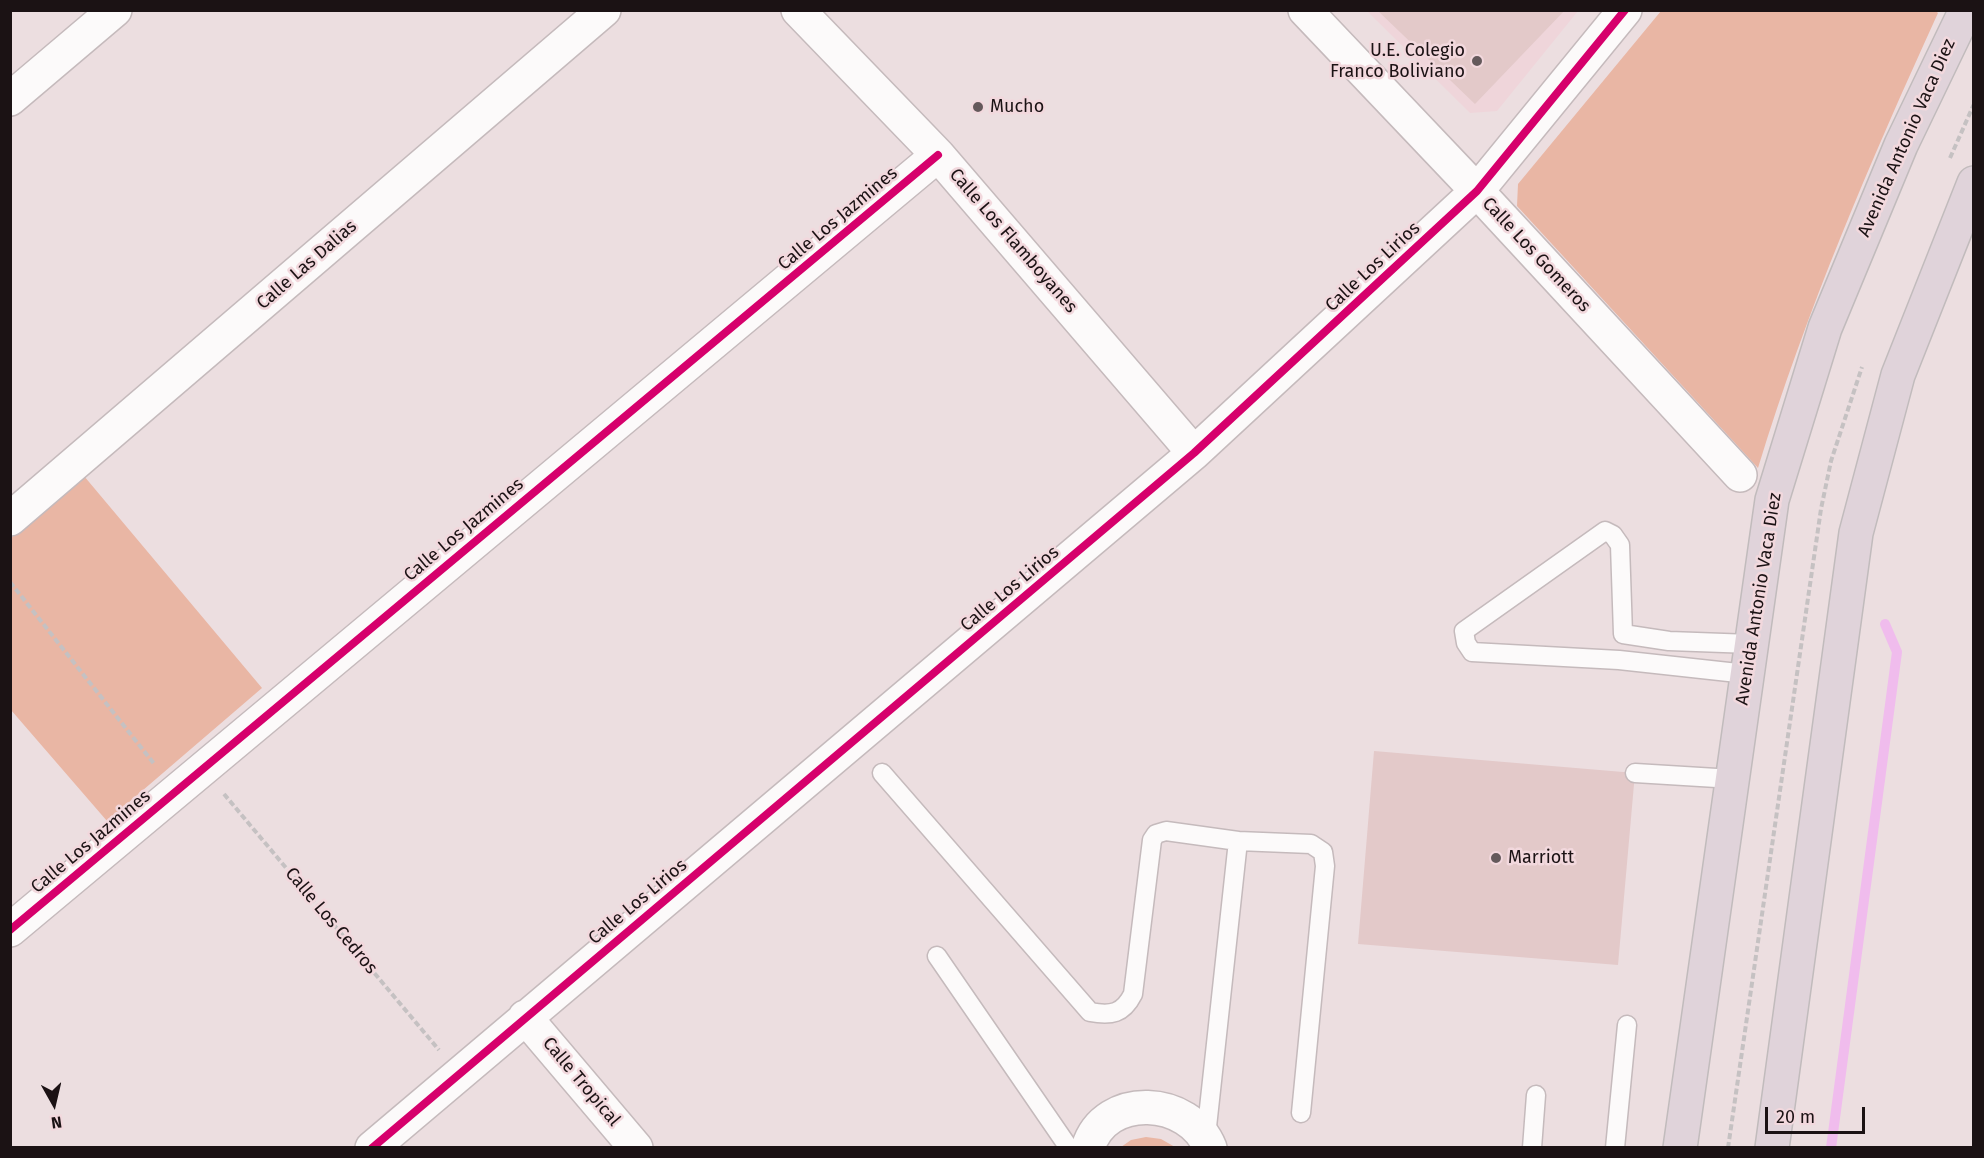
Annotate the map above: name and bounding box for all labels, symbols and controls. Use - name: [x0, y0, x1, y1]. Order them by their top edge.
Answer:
- street label: Avenida Antonio Vaca Diez: [1853, 36, 1961, 240]
- place label: U.E. Colegio Franco Boliviano: [1330, 40, 1465, 82]
- marker: U.E. Colegio Franco Boliviano: [1470, 54, 1484, 68]
- place label: Mucho: [990, 96, 1044, 118]
- marker: Mucho: [971, 100, 985, 114]
- street label: Calle Los Jazmines: [774, 163, 902, 275]
- street label: Calle Los Flamboyanes: [944, 164, 1082, 318]
- street label: Calle Los Gomeros: [1477, 193, 1595, 317]
- street label: Calle Las Dalias: [253, 216, 361, 314]
- street label: Calle Los Lirios: [1321, 218, 1425, 316]
- street label: Calle Los Jazmines: [400, 474, 528, 586]
- street label: Avenida Antonio Vaca Diez: [1732, 491, 1786, 707]
- street label: Calle Los Lirios: [956, 542, 1064, 636]
- street label: Calle Los Jazmines: [27, 786, 155, 898]
- place label: Marriott: [1508, 847, 1574, 869]
- marker: Marriott: [1489, 851, 1503, 865]
- street label: Calle Los Lirios: [584, 855, 692, 949]
- street label: Calle Los Cedros: [280, 863, 382, 979]
- street label: Calle Tropical: [538, 1033, 624, 1131]
- north arrow: [24, 1074, 84, 1134]
- scale bar: [1768, 1095, 1868, 1133]
- text: 20 m: [1776, 1106, 1815, 1128]
- text: N: [50, 1112, 63, 1132]

